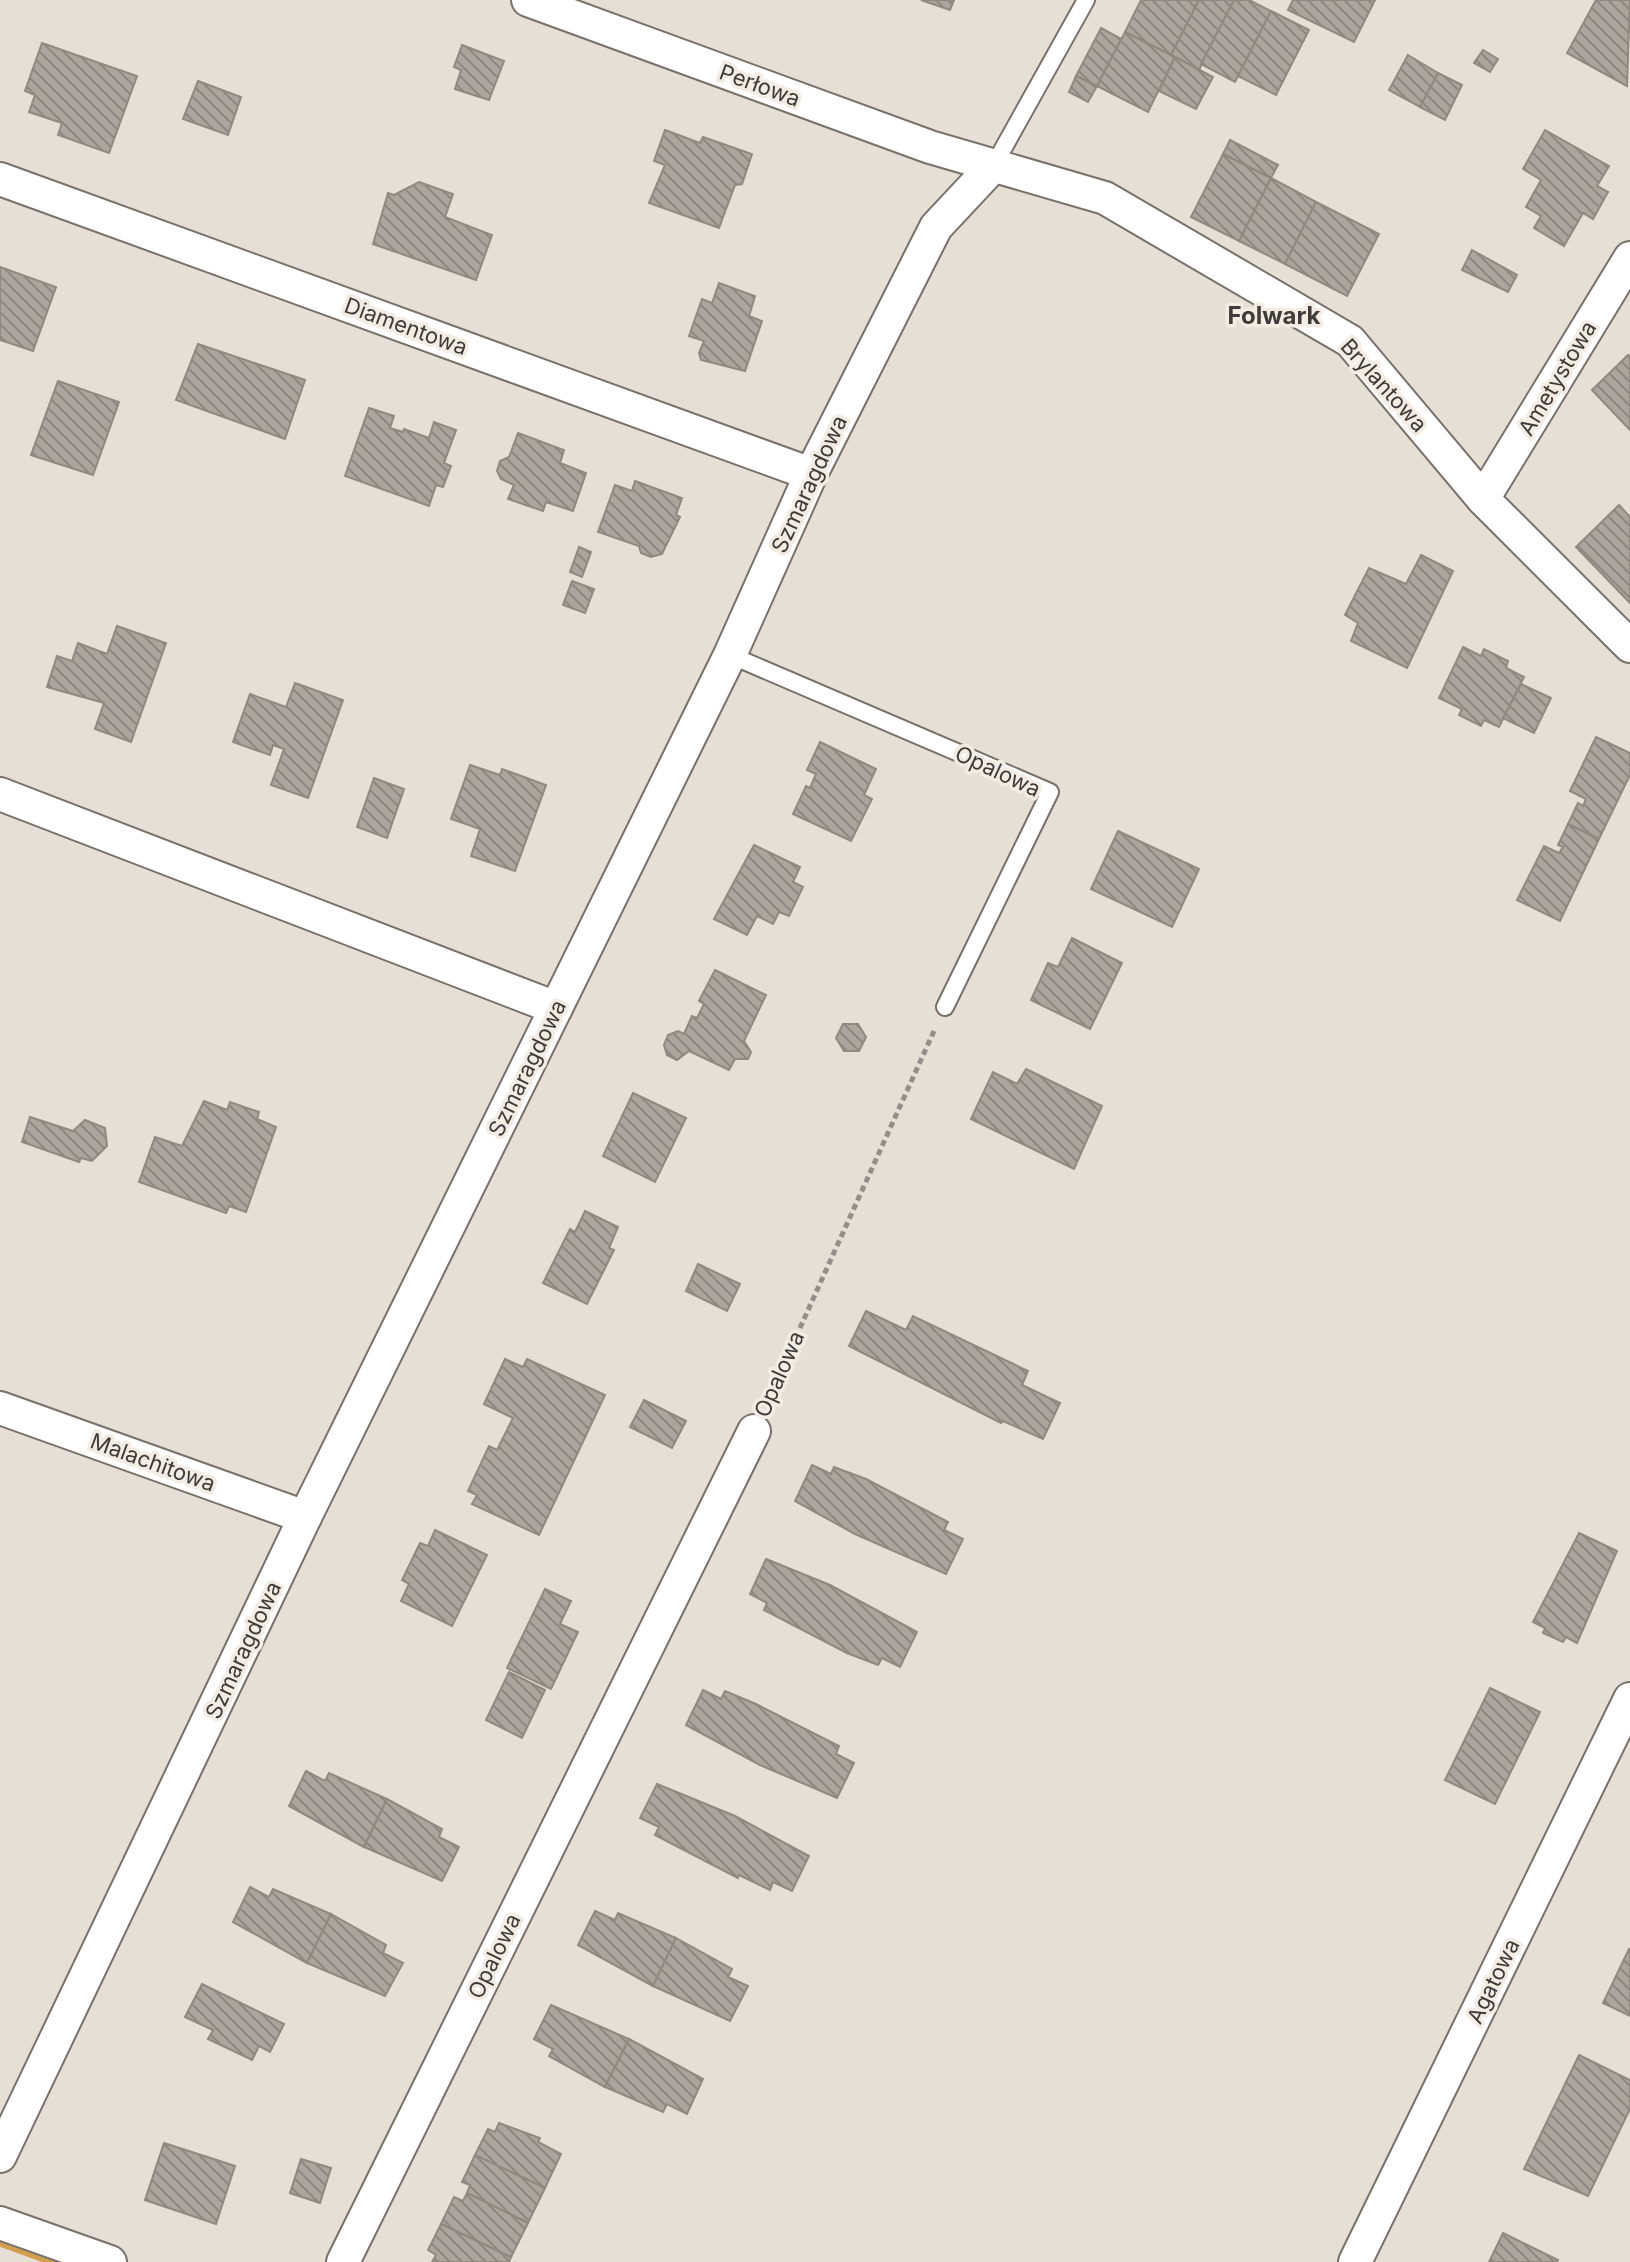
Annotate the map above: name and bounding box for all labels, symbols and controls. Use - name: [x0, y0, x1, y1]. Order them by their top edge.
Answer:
- street label: Perłowa: [716, 58, 804, 112]
- street label: Diamentowa: [341, 292, 471, 360]
- district label: Folwark: [1228, 301, 1321, 330]
- street label: Ametystowa: [1513, 316, 1601, 440]
- street label: Brylantowa: [1335, 333, 1433, 437]
- street label: Szmaragdowa: [766, 411, 852, 557]
- street label: Opalowa: [951, 740, 1045, 802]
- street label: Szmaragdowa: [483, 996, 571, 1140]
- street label: Opalowa: [749, 1327, 809, 1421]
- street label: Malachitowa: [87, 1427, 219, 1497]
- street label: Szmaragdowa: [200, 1577, 286, 1723]
- street label: Opalowa: [462, 1909, 526, 2003]
- street label: Agatowa: [1461, 1934, 1525, 2028]

